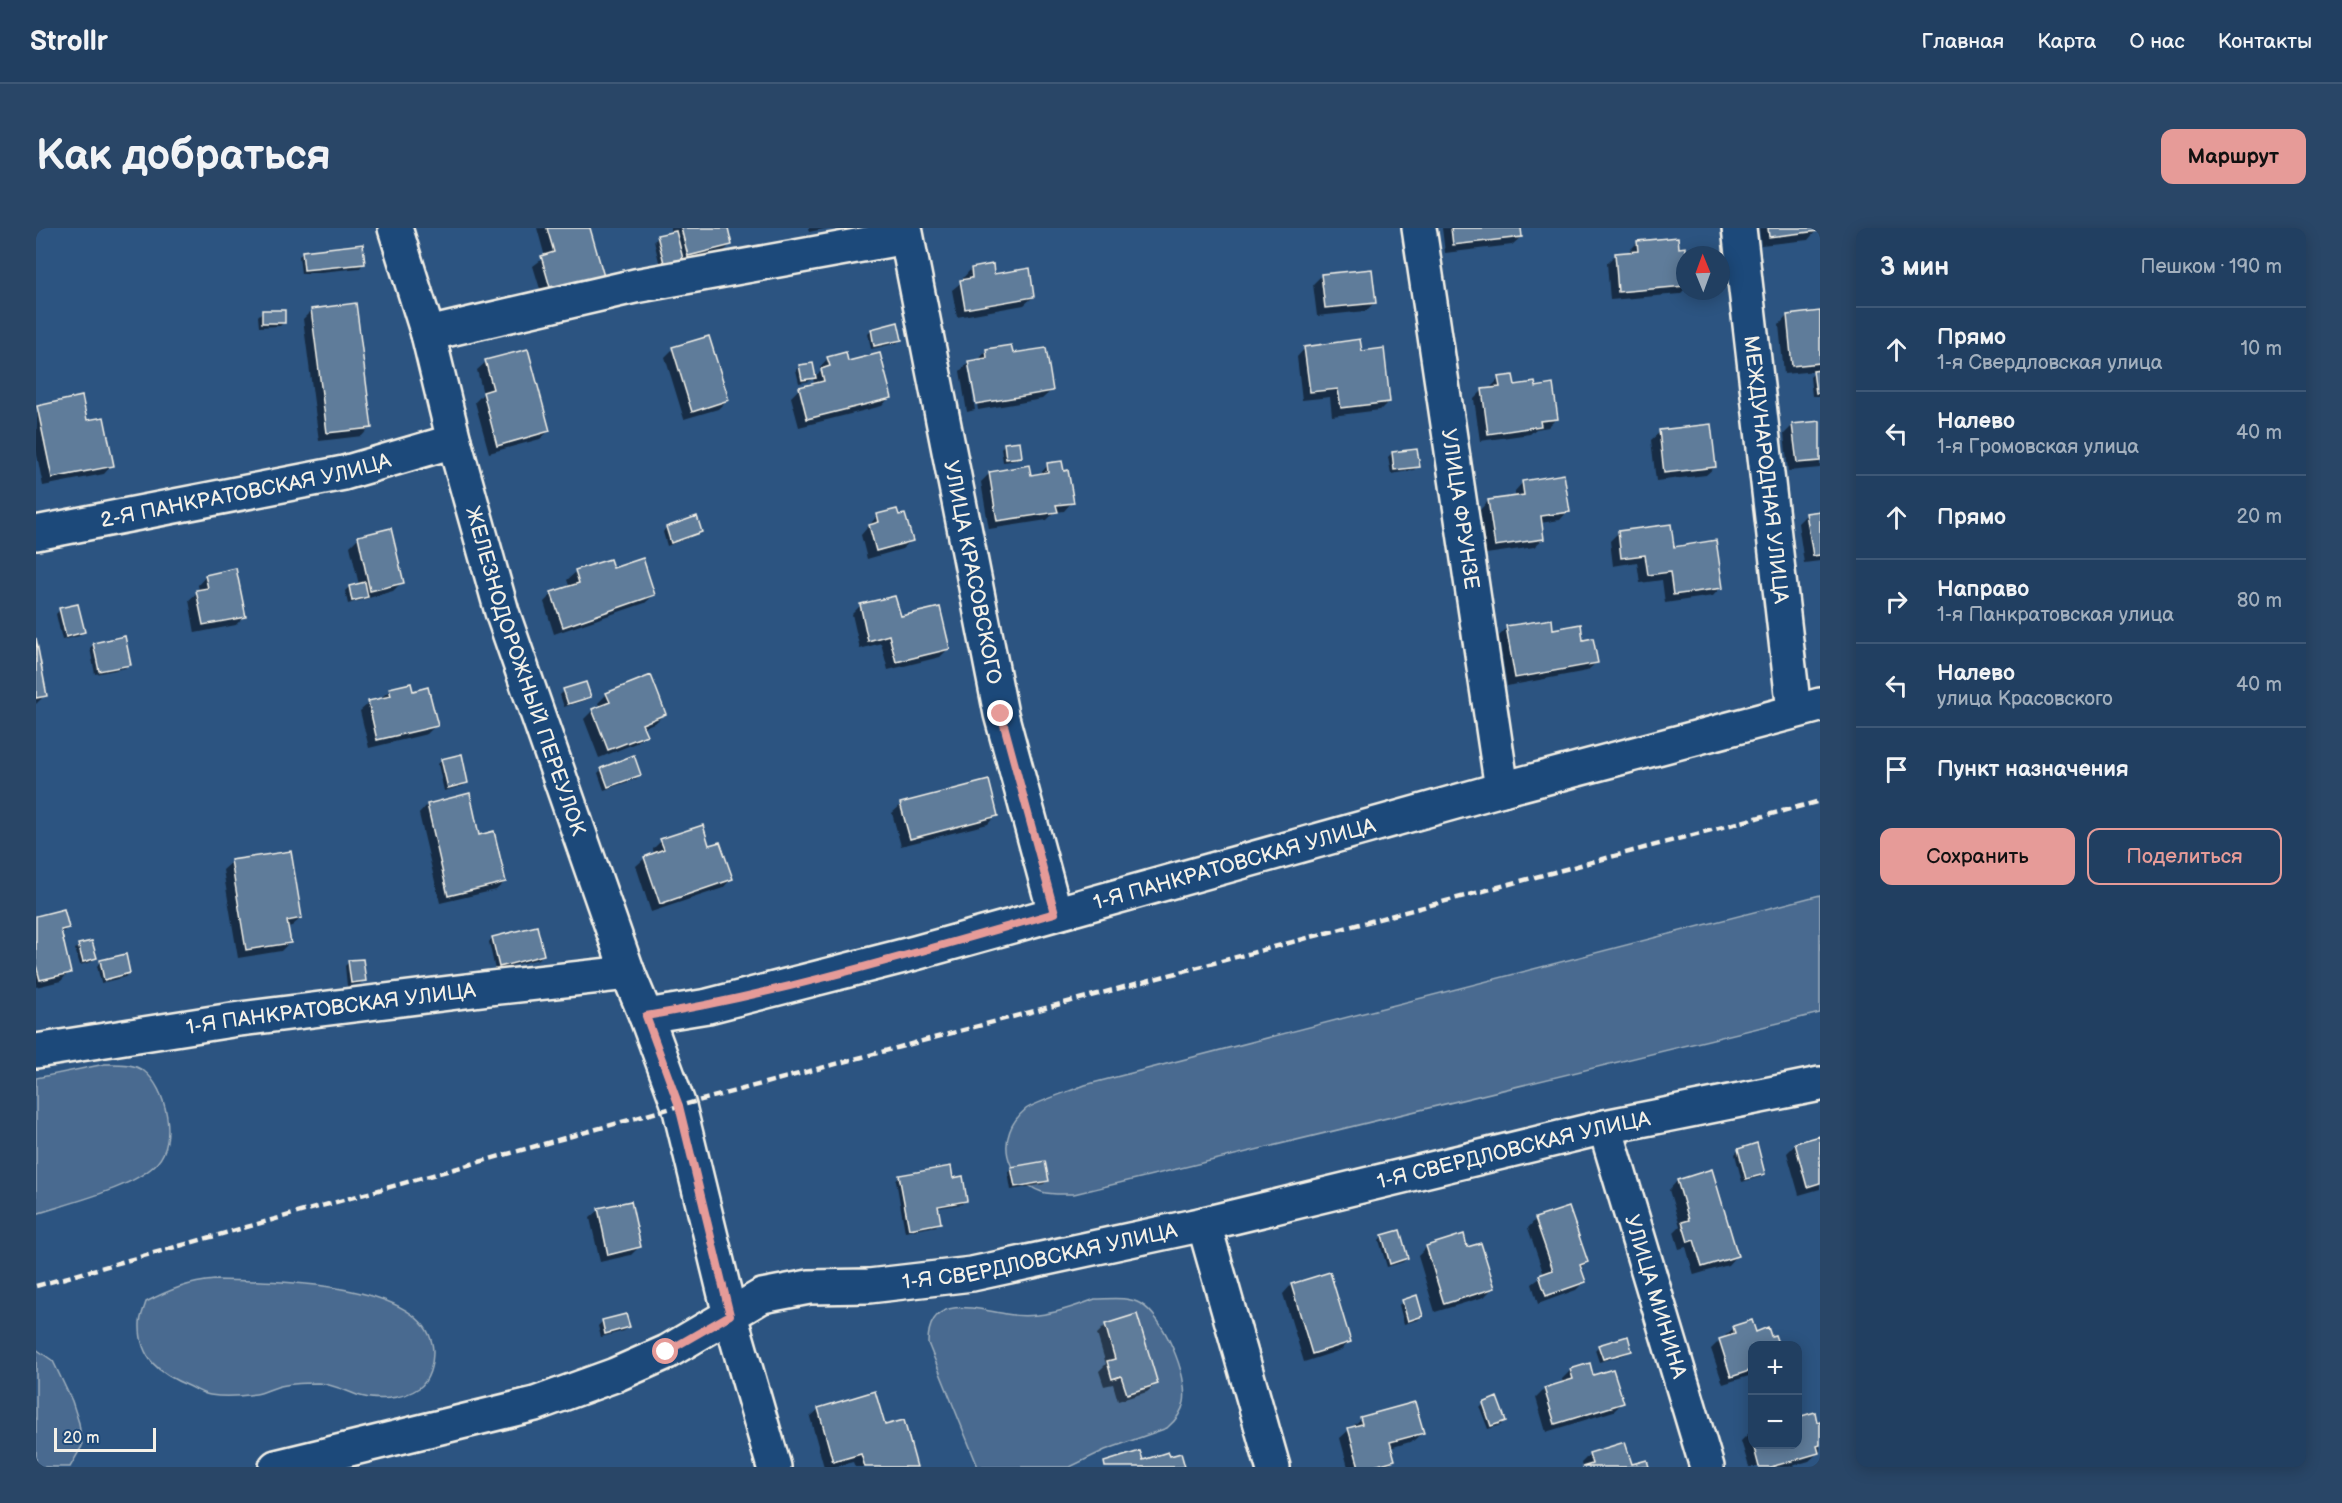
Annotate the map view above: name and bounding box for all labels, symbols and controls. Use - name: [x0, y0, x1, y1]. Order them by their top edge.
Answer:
- text: Strollr: [30, 25, 108, 58]
- text: Главная: [1921, 29, 2004, 54]
- text: Карта: [2037, 29, 2096, 54]
- text: О нас: [2129, 29, 2185, 54]
- text: Контакты: [2218, 29, 2312, 54]
- button: Маршрут: [2161, 129, 2306, 184]
- text: Как добраться: [36, 131, 331, 182]
- north arrow: [1676, 246, 1730, 300]
- text: 3 мин: [1880, 252, 1949, 283]
- text: Пешком · 190 m: [2141, 255, 2282, 279]
- text: Прямо: [1937, 324, 2006, 351]
- icon: ahead: [1880, 333, 1913, 366]
- street label: МЕЖДУНАРОДНАЯ УЛИЦА: [1738, 334, 1794, 605]
- text: 10 m: [2241, 337, 2282, 361]
- text: 1-я Свердловская улица: [1937, 351, 2163, 375]
- text: Налево: [1937, 408, 2015, 435]
- icon: left: [1880, 417, 1913, 450]
- text: 40 m: [2236, 421, 2282, 445]
- street label: УЛИЦА ФРУНЗЕ: [1436, 427, 1484, 591]
- text: 1-я Громовская улица: [1937, 435, 2139, 459]
- street label: 2-Я ПАНКРАТОВСКАЯ УЛИЦА: [98, 448, 394, 533]
- street label: УЛИЦА КРАСОВСКОГО: [938, 458, 1007, 686]
- icon: ahead: [1880, 501, 1913, 534]
- street label: ЖЕЛЕЗНОДОРОЖНЫЙ ПЕРЕУЛОК: [460, 504, 591, 839]
- text: Прямо: [1937, 504, 2006, 531]
- text: 20 m: [2237, 505, 2282, 529]
- text: Направо: [1937, 576, 2029, 603]
- icon: right: [1880, 585, 1913, 618]
- text: 80 m: [2237, 589, 2282, 613]
- text: 1-я Панкратовская улица: [1937, 603, 2174, 627]
- text: Налево: [1937, 660, 2015, 687]
- icon: left: [1880, 669, 1913, 702]
- text: 40 m: [2236, 673, 2282, 697]
- text: улица Красовского: [1937, 687, 2113, 711]
- route end: [987, 700, 1013, 726]
- icon: arrive: [1880, 753, 1913, 786]
- text: Пункт назначения: [1937, 756, 2129, 783]
- street label: 1-Я ПАНКРАТОВСКАЯ УЛИЦА: [1091, 813, 1379, 916]
- button: Сохранить: [1880, 828, 2075, 885]
- button: Поделиться: [2087, 828, 2282, 885]
- street label: 1-Я ПАНКРАТОВСКАЯ УЛИЦА: [184, 978, 477, 1040]
- street label: 1-Я СВЕРДЛОВСКАЯ УЛИЦА: [1375, 1106, 1653, 1195]
- street label: УЛИЦА МИНИНА: [1619, 1212, 1692, 1382]
- street label: 1-Я СВЕРДЛОВСКАЯ УЛИЦА: [901, 1218, 1180, 1295]
- route start: [652, 1338, 678, 1364]
- map controls: [1748, 1341, 1802, 1449]
- button: +: [1748, 1341, 1802, 1395]
- button: −: [1748, 1395, 1802, 1449]
- scale bar: [54, 1425, 156, 1452]
- text: 20 m: [63, 1429, 99, 1448]

